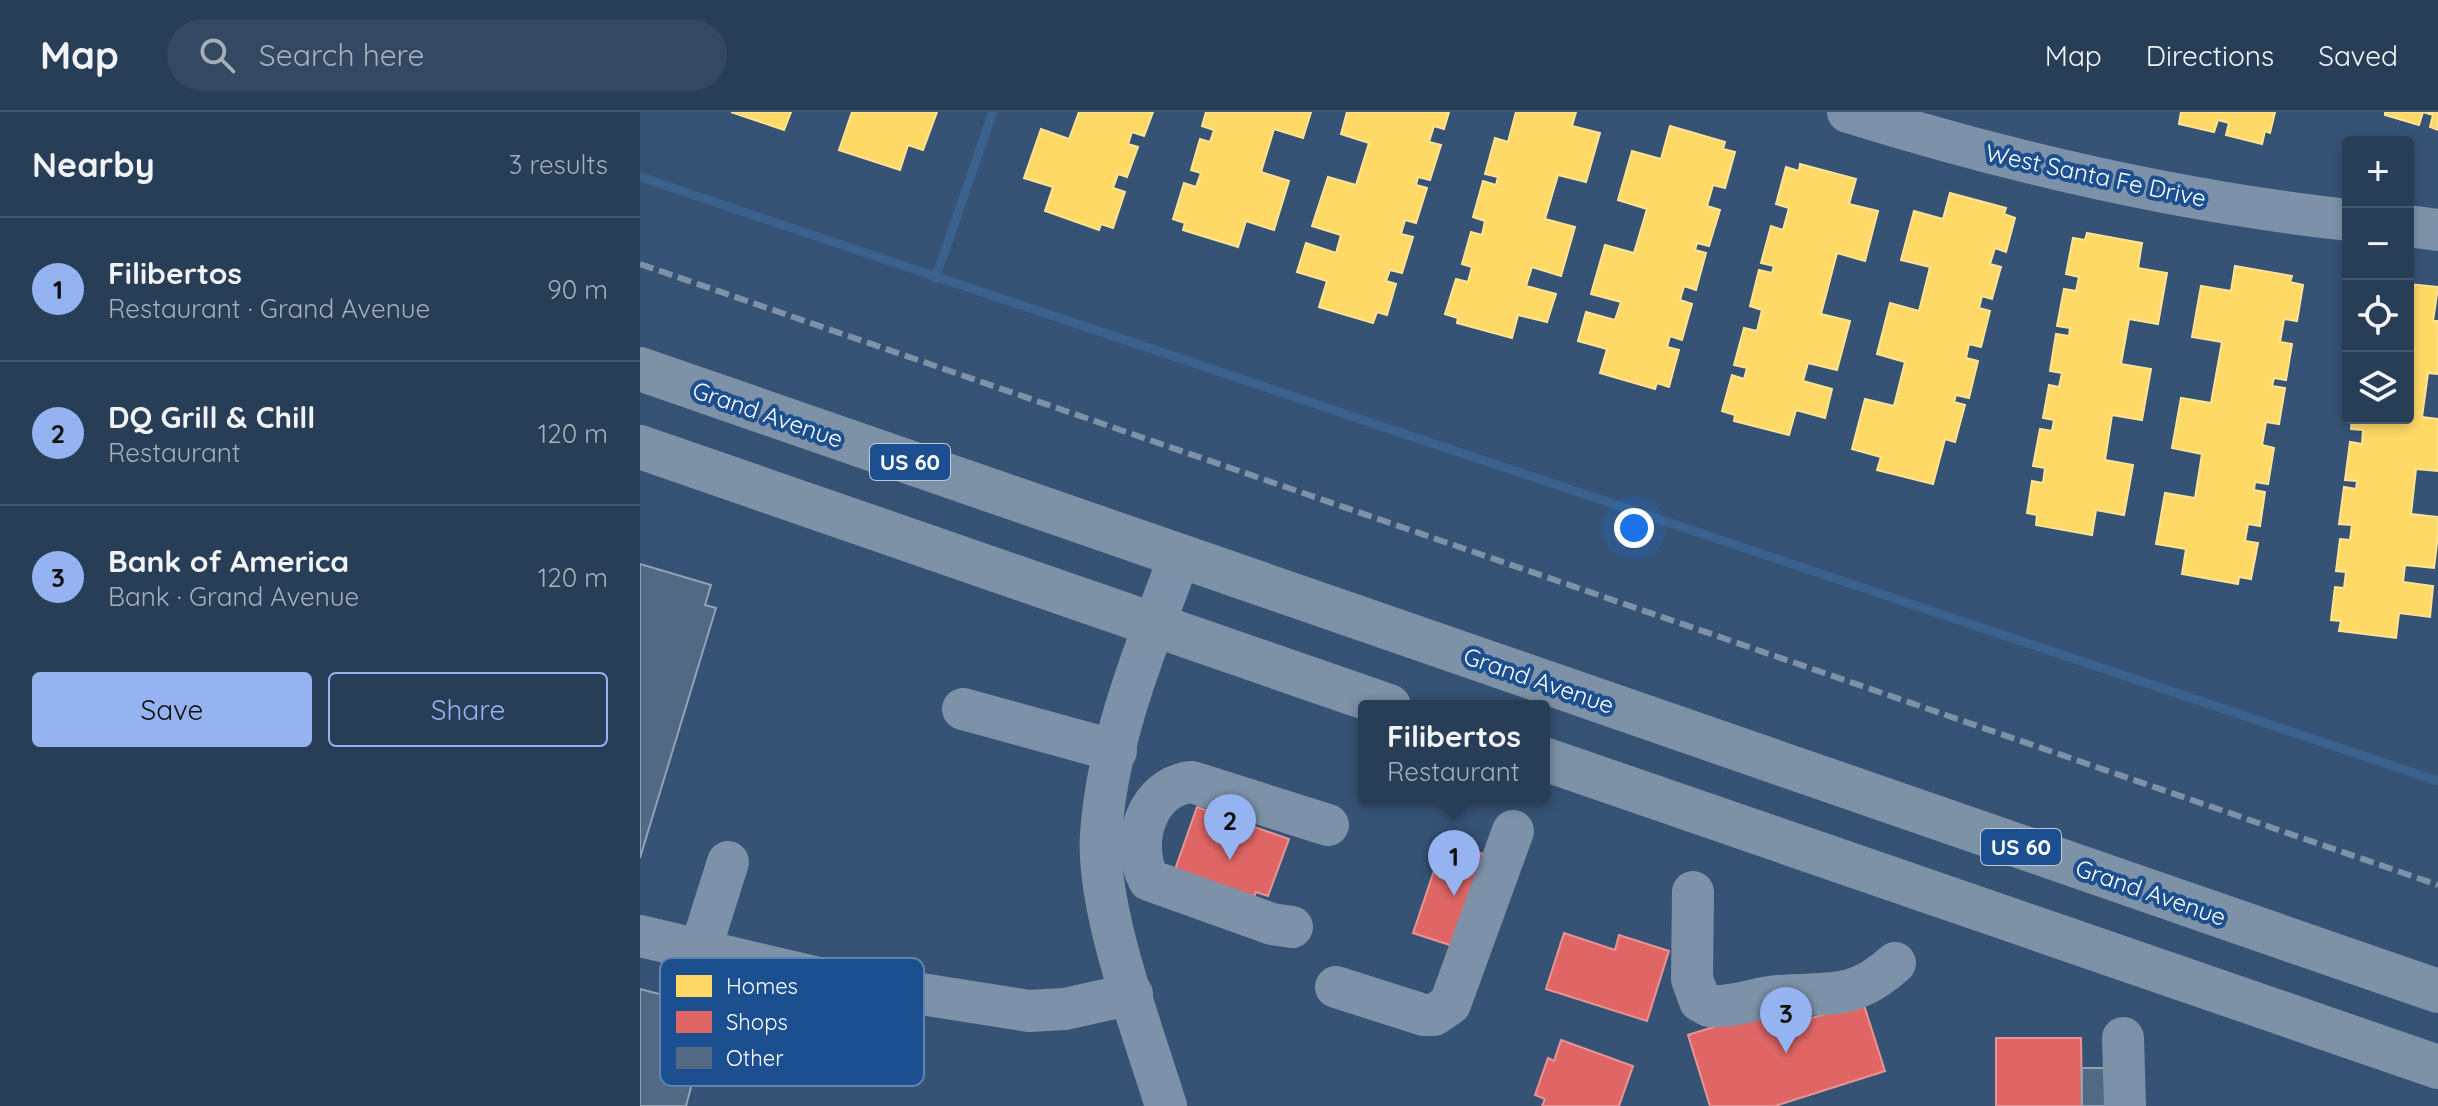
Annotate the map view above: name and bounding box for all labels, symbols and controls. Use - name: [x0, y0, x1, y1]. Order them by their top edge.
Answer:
- search box: [167, 19, 727, 91]
- text: Map: [40, 31, 119, 79]
- icon: search: [195, 33, 239, 77]
- text: Search here: [259, 36, 424, 74]
- text: Map: [2045, 38, 2102, 73]
- text: Directions: [2146, 38, 2274, 73]
- text: Saved: [2318, 38, 2398, 73]
- map controls: [2342, 136, 2414, 424]
- button: +: [2342, 136, 2414, 208]
- street label: West Santa Fe Drive: [1983, 137, 2209, 213]
- text: Nearby: [32, 143, 155, 186]
- text: 3 results: [509, 148, 608, 181]
- button: −: [2342, 208, 2414, 280]
- text: Filibertos: [108, 254, 242, 292]
- text: 1: [53, 273, 63, 306]
- text: 90 m: [547, 273, 608, 306]
- button: locate: [2342, 280, 2414, 352]
- text: Restaurant · Grand Avenue: [108, 292, 430, 325]
- button: layers: [2342, 352, 2414, 424]
- street label: Grand Avenue: [689, 374, 847, 454]
- text: DQ Grill & Chill: [108, 398, 315, 436]
- text: 2: [51, 417, 65, 450]
- text: 120 m: [538, 417, 608, 450]
- text: Restaurant: [108, 436, 241, 469]
- road number: US 60: [870, 444, 950, 480]
- your location: [1614, 508, 1654, 548]
- text: Bank of America: [108, 542, 349, 580]
- text: 3: [51, 561, 65, 594]
- text: 120 m: [538, 561, 608, 594]
- text: Bank · Grand Avenue: [108, 580, 359, 613]
- street label: Grand Avenue: [1460, 640, 1618, 720]
- button: Save: [32, 672, 312, 747]
- button: Share: [328, 672, 608, 747]
- popup: [1358, 700, 1550, 804]
- text: Filibertos: [1387, 717, 1521, 755]
- text: Restaurant: [1387, 755, 1520, 788]
- pin: 2: [1204, 794, 1256, 860]
- road number: US 60: [1981, 829, 2061, 865]
- pin: 1: [1428, 830, 1480, 896]
- street label: Grand Avenue: [2072, 852, 2230, 932]
- legend: [660, 958, 924, 1086]
- text: Homes: [726, 972, 798, 1000]
- pin: 3: [1760, 987, 1812, 1053]
- text: Shops: [726, 1008, 788, 1036]
- text: Other: [726, 1044, 784, 1072]

